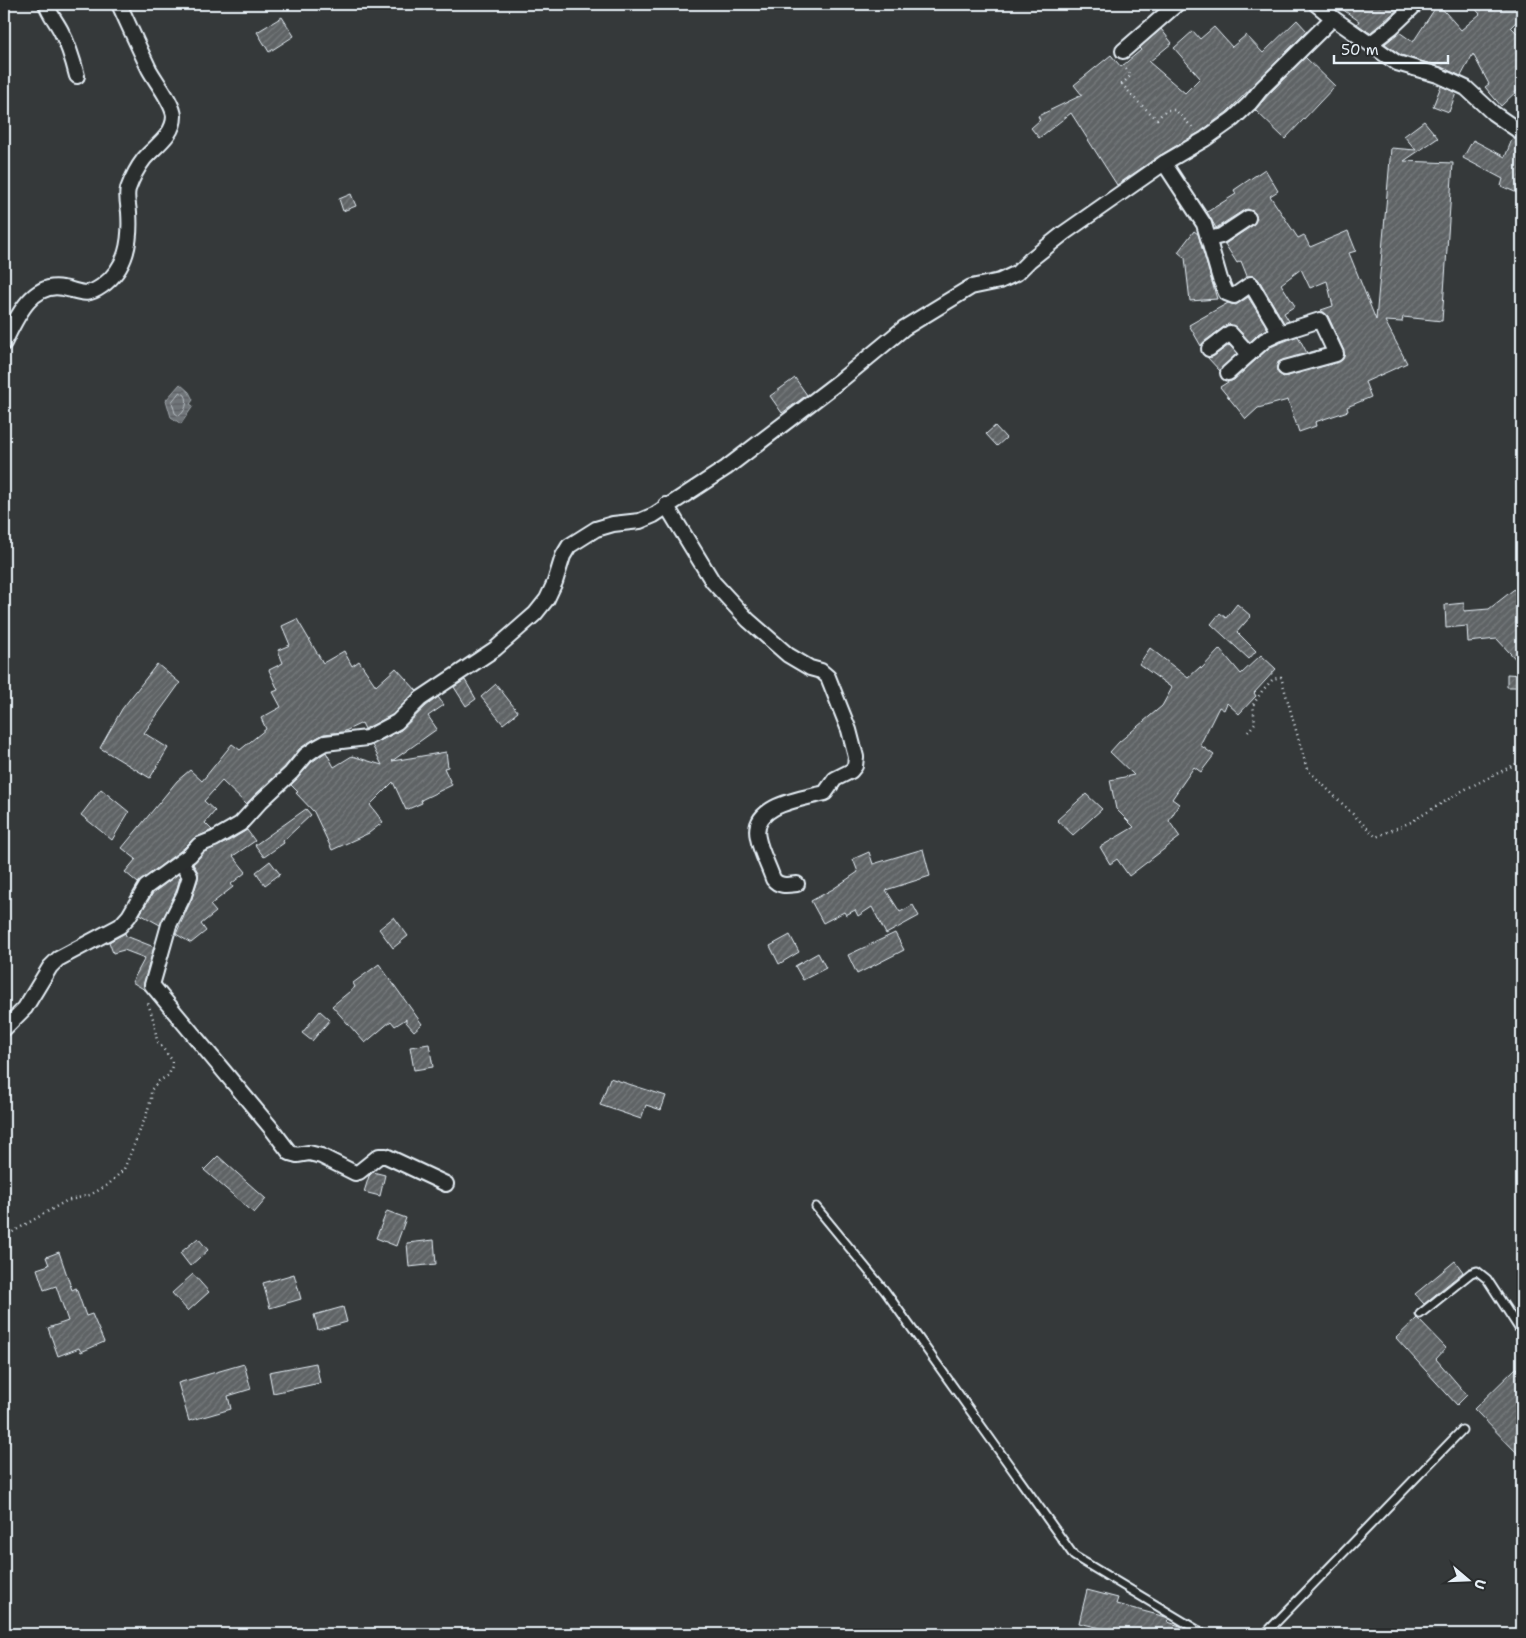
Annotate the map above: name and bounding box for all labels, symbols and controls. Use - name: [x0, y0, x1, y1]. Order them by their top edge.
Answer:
- scale bar: [1334, 32, 1447, 64]
- text: 50 m: [1341, 40, 1379, 60]
- north arrow: [1444, 1556, 1494, 1606]
- text: U: [1470, 1577, 1490, 1592]

